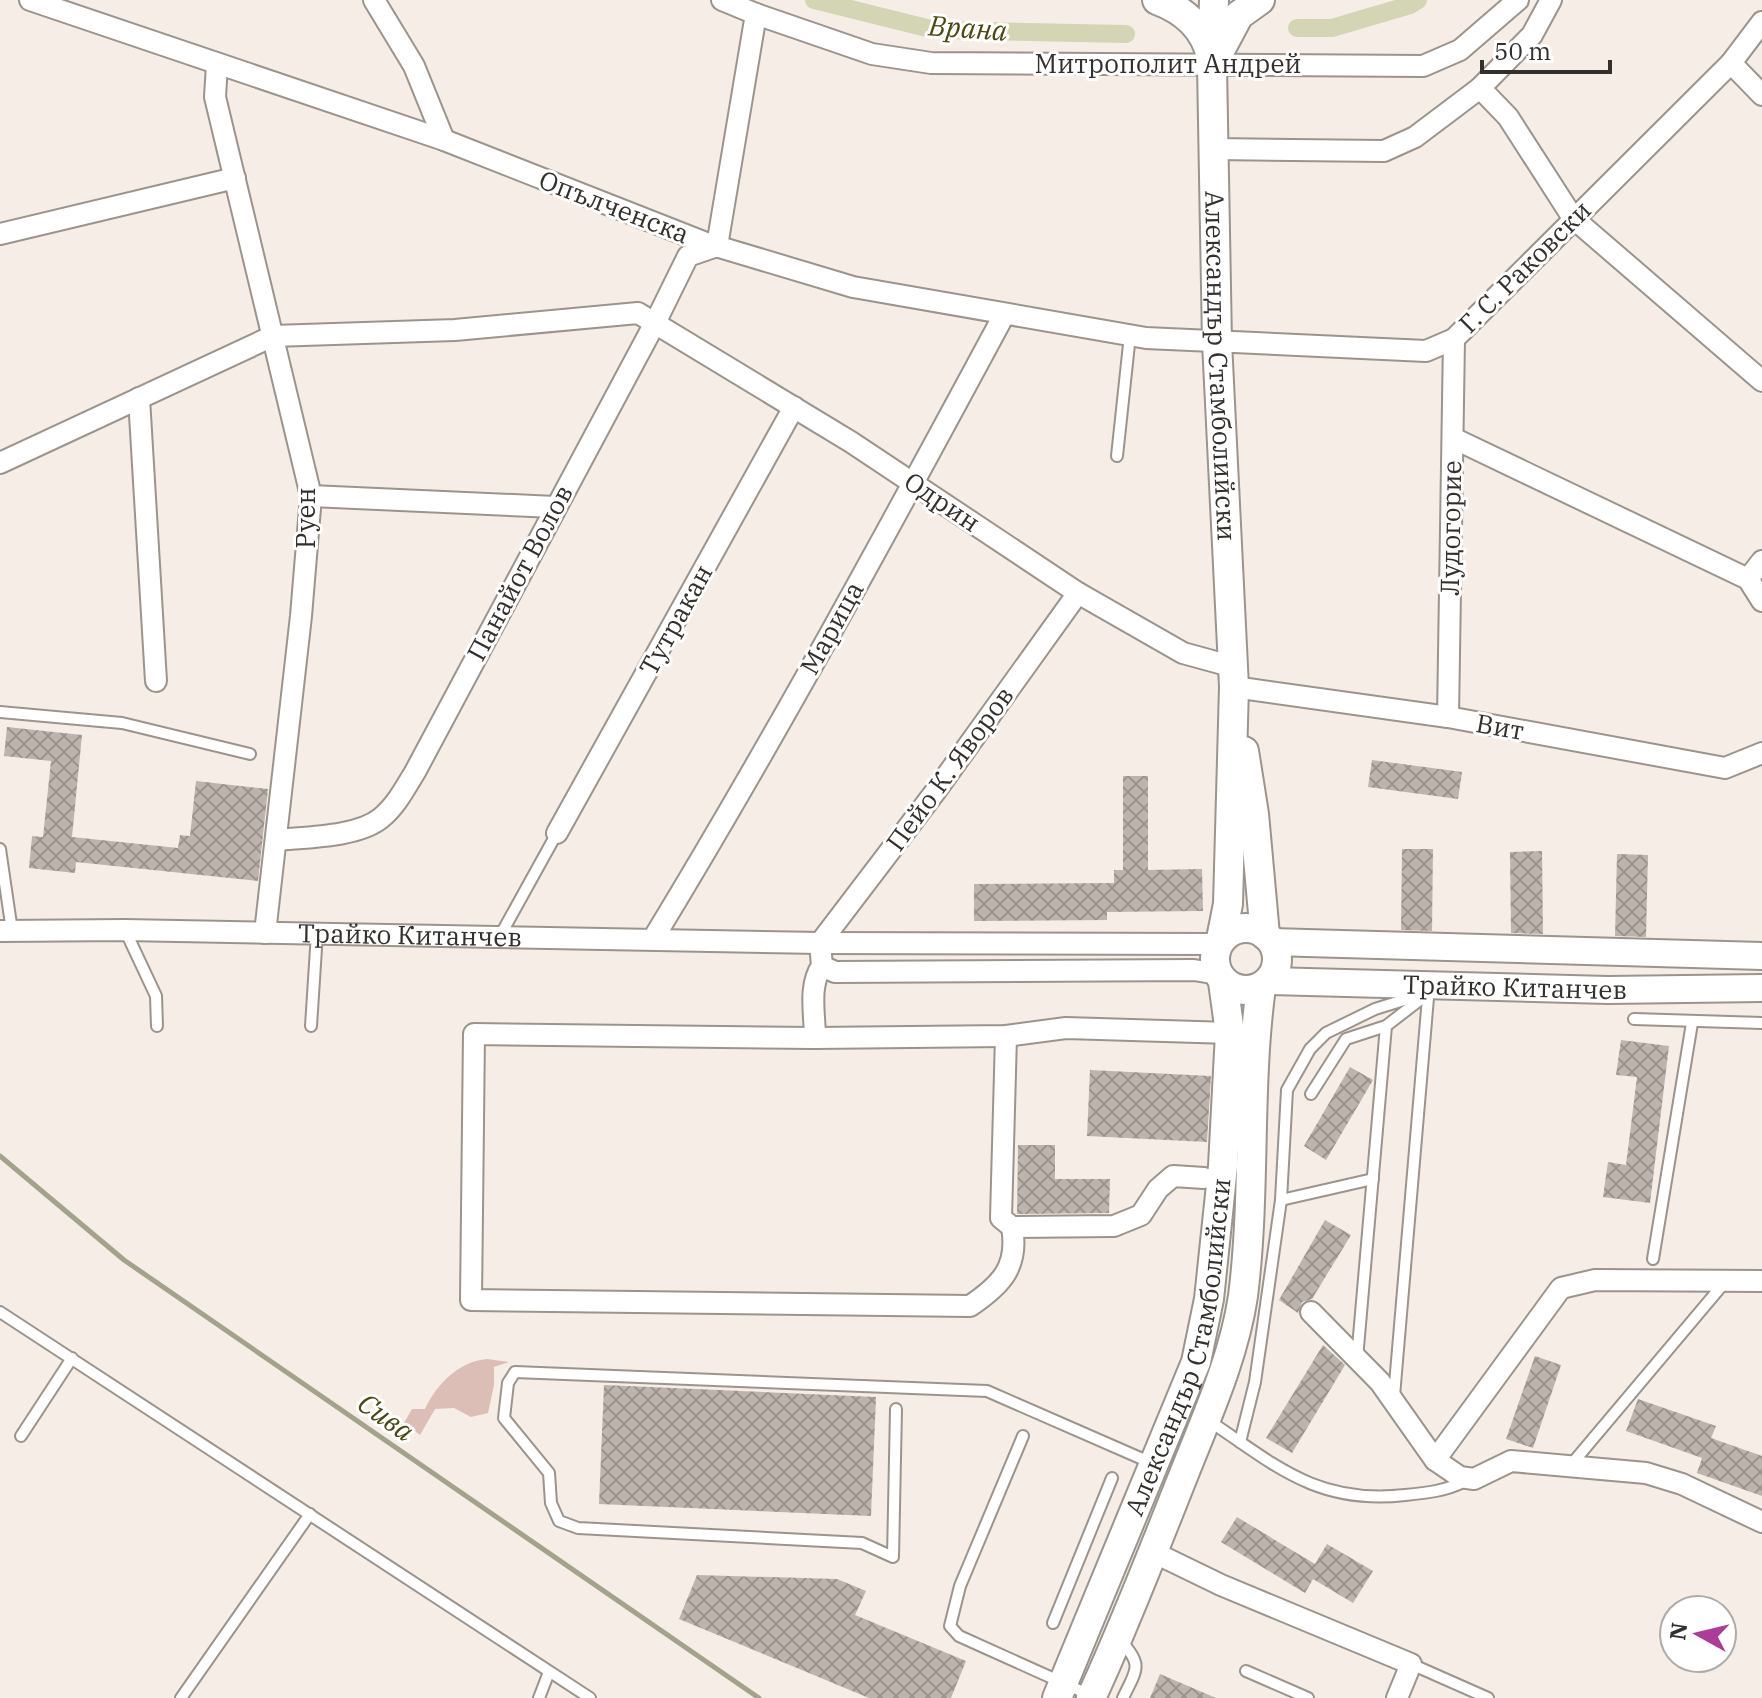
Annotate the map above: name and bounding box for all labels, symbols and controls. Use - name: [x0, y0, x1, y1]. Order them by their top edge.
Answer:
- water label: Врана: [927, 6, 1009, 49]
- scale bar: [1482, 24, 1610, 74]
- text: 50 m: [1494, 35, 1551, 67]
- street label: Митрополит Андрей: [1035, 46, 1301, 80]
- street label: Опълченска: [534, 162, 694, 250]
- street label: Александър Стамболийски: [1198, 190, 1245, 542]
- street label: Г. С. Раковски: [1451, 193, 1598, 340]
- street label: Лудогорие: [1432, 460, 1468, 596]
- street label: Одрин: [898, 464, 987, 539]
- street label: Панайот Волов: [458, 479, 580, 666]
- street label: Руен: [288, 487, 322, 549]
- street label: Тутракан: [631, 558, 719, 681]
- street label: Марица: [792, 575, 871, 680]
- street label: Пейо К. Яворов: [878, 679, 1020, 857]
- street label: Вит: [1474, 705, 1527, 747]
- street label: Трайко Китанчев: [298, 915, 522, 953]
- street label: Трайко Китанчев: [1402, 967, 1627, 1006]
- street label: Александър Стамболийски: [1116, 1176, 1238, 1521]
- water label: Сива: [351, 1384, 422, 1449]
- north arrow: [1658, 1594, 1738, 1674]
- text: N: [1662, 1621, 1693, 1642]

